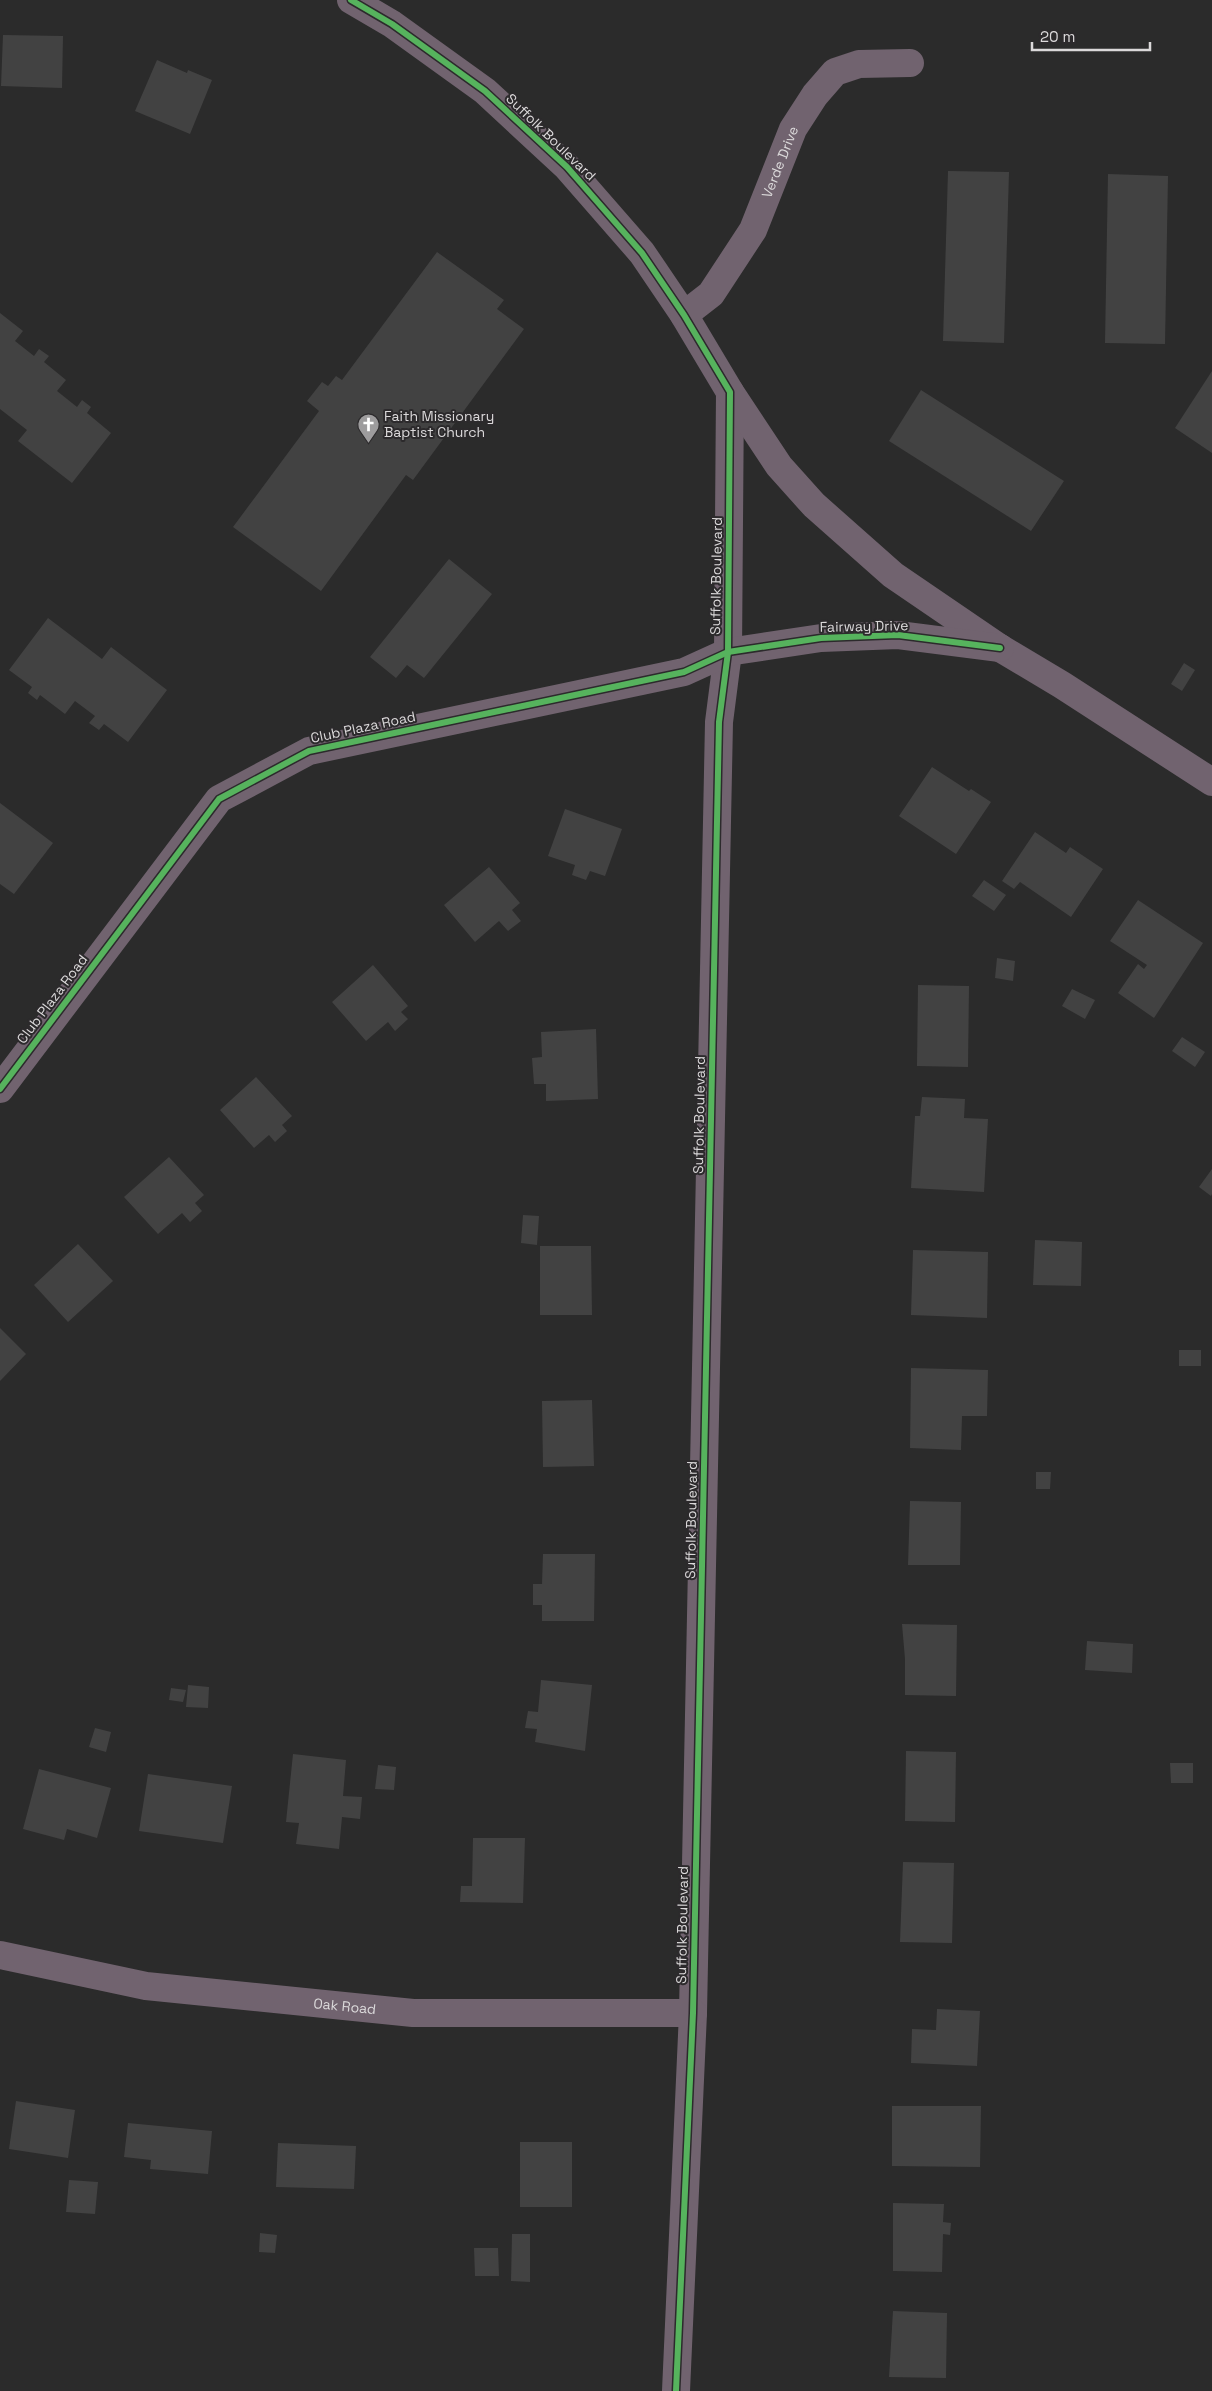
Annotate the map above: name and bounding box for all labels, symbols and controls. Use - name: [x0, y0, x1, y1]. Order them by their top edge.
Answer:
- scale bar: [1032, 20, 1150, 52]
- text: 20 m: [1040, 27, 1075, 46]
- street label: Suffolk Boulevard: [502, 90, 600, 184]
- street label: Verde Drive: [758, 123, 802, 201]
- place label: Faith Missionary Baptist Church: [384, 407, 494, 441]
- church icon: Faith Missionary Baptist Church: [356, 412, 380, 443]
- street label: Suffolk Boulevard: [706, 517, 726, 635]
- street label: Fairway Drive: [819, 616, 909, 636]
- street label: Club Plaza Road: [309, 707, 417, 747]
- street label: Club Plaza Road: [13, 951, 91, 1047]
- street label: Suffolk Boulevard: [689, 1056, 709, 1174]
- street label: Suffolk Boulevard: [681, 1461, 701, 1579]
- street label: Suffolk Boulevard: [672, 1866, 692, 1984]
- street label: Oak Road: [312, 1994, 377, 2018]

